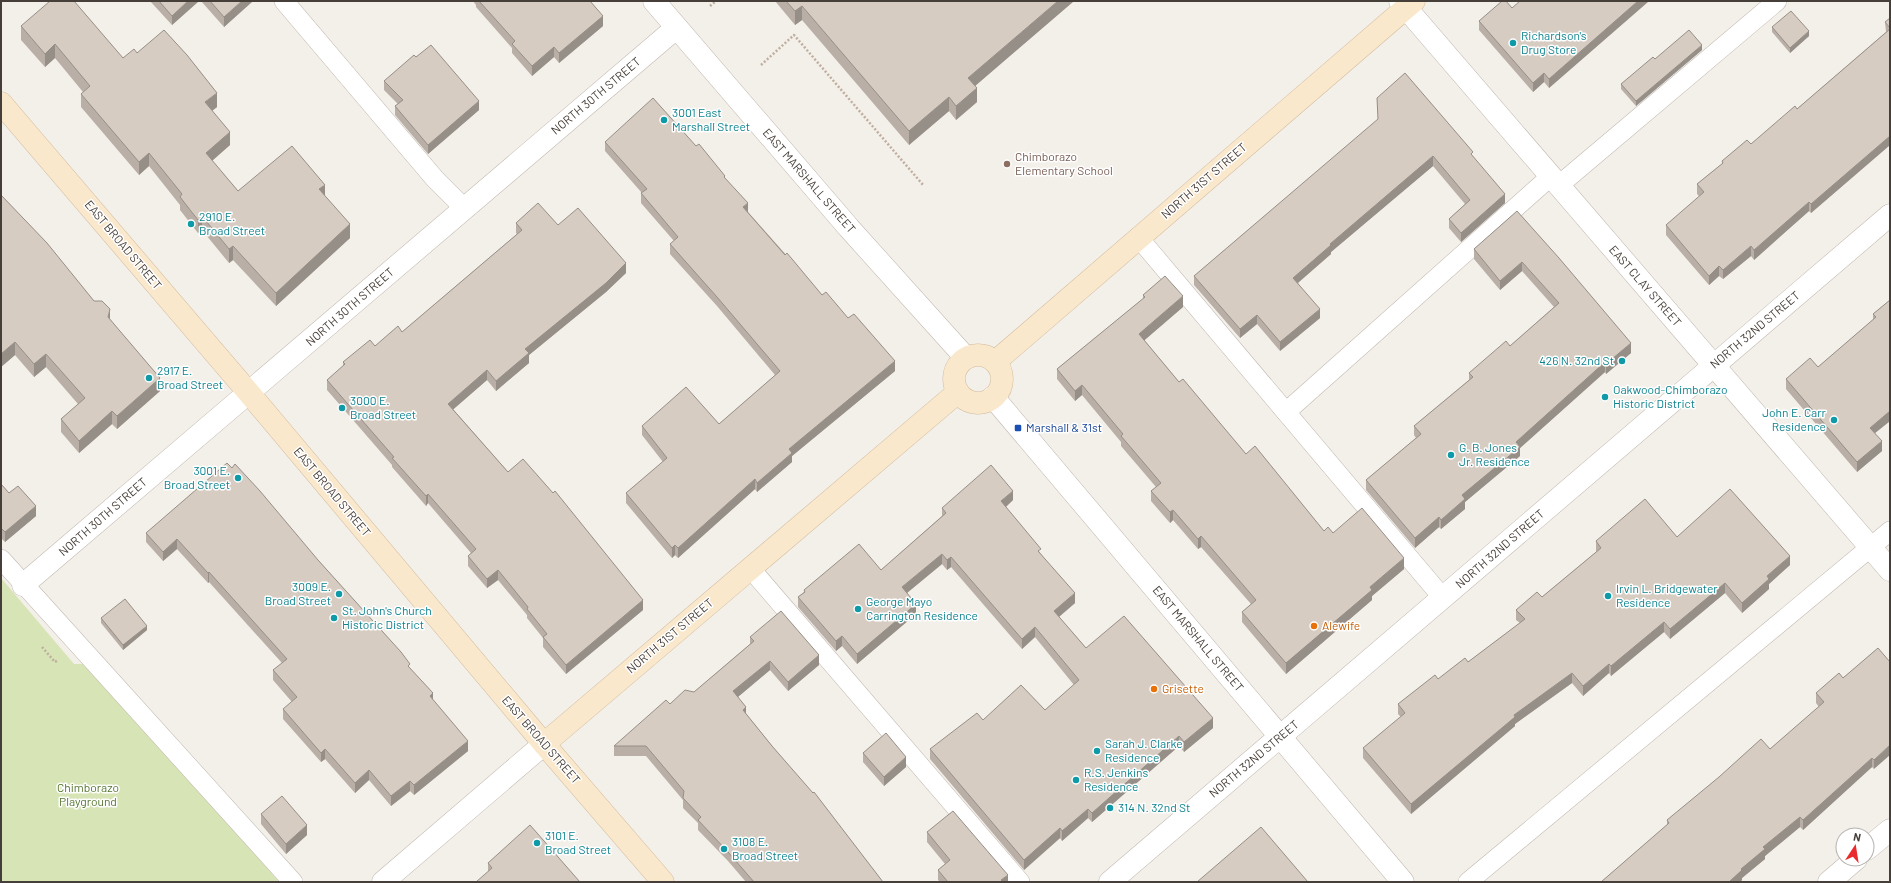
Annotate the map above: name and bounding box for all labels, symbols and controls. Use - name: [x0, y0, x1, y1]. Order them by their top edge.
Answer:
- place label: Richardson's Drug Store: [1521, 28, 1587, 56]
- marker: Richardson's Drug Store: [1508, 38, 1518, 48]
- street label: NORTH 30TH STREET: [548, 54, 643, 137]
- place label: 3001 East Marshall Street: [672, 105, 750, 133]
- marker: 3001 East Marshall Street: [659, 115, 669, 125]
- street label: EAST MARSHALL STREET: [761, 125, 859, 236]
- street label: NORTH 31ST STREET: [1158, 139, 1249, 221]
- place label: Chimborazo Elementary School: [1015, 149, 1113, 177]
- marker: Chimborazo Elementary School: [1002, 159, 1012, 169]
- street label: EAST BROAD STREET: [82, 197, 165, 292]
- place label: 2910 E. Broad Street: [199, 209, 265, 237]
- marker: 2910 E. Broad Street: [186, 219, 196, 229]
- street label: EAST CLAY STREET: [1607, 242, 1685, 329]
- street label: NORTH 30TH STREET: [302, 264, 396, 348]
- street label: NORTH 32ND STREET: [1707, 288, 1802, 371]
- place label: 426 N. 32nd St: [1539, 353, 1614, 367]
- marker: 426 N. 32nd St: [1617, 356, 1627, 366]
- place label: 2917 E. Broad Street: [157, 363, 223, 391]
- marker: 2917 E. Broad Street: [144, 373, 154, 383]
- place label: Oakwood-Chimborazo Historic District: [1613, 382, 1727, 410]
- marker: Oakwood-Chimborazo Historic District: [1600, 392, 1610, 402]
- place label: 3000 E. Broad Street: [350, 393, 416, 421]
- marker: 3000 E. Broad Street: [337, 403, 347, 413]
- place label: John E. Carr Residence: [1762, 405, 1827, 433]
- marker: John E. Carr Residence: [1829, 415, 1839, 425]
- place label: Marshall & 31st: [1026, 420, 1102, 434]
- marker: Marshall & 31st: [1013, 423, 1023, 433]
- place label: G. B. Jones Jr. Residence: [1459, 440, 1530, 468]
- street label: EAST BROAD STREET: [291, 444, 374, 539]
- marker: G. B. Jones Jr. Residence: [1446, 450, 1456, 460]
- place label: 3001 E. Broad Street: [164, 463, 230, 491]
- marker: 3001 E. Broad Street: [233, 473, 243, 483]
- street label: NORTH 30TH STREET: [55, 474, 149, 558]
- street label: NORTH 32ND STREET: [1452, 506, 1547, 590]
- place label: 3009 E. Broad Street: [265, 579, 331, 607]
- place label: Irvin L. Bridgewater Residence: [1616, 581, 1718, 609]
- street label: EAST MARSHALL STREET: [1150, 583, 1247, 694]
- marker: 3009 E. Broad Street: [334, 589, 344, 599]
- marker: Irvin L. Bridgewater Residence: [1603, 591, 1613, 601]
- place label: George Mayo Carrington Residence: [866, 594, 978, 622]
- street label: NORTH 31ST STREET: [623, 595, 716, 675]
- place label: St. John's Church Historic District: [342, 603, 432, 631]
- marker: George Mayo Carrington Residence: [853, 604, 863, 614]
- marker: St. John's Church Historic District: [329, 613, 339, 623]
- place label: Alewife: [1322, 618, 1360, 632]
- marker: Alewife: [1309, 621, 1319, 631]
- place label: Grisette: [1162, 681, 1204, 695]
- marker: Grisette: [1149, 684, 1159, 694]
- street label: EAST BROAD STREET: [500, 693, 584, 786]
- street label: NORTH 32ND STREET: [1206, 717, 1301, 800]
- place label: Sarah J. Clarke Residence: [1105, 736, 1183, 764]
- marker: Sarah J. Clarke Residence: [1092, 746, 1102, 756]
- place label: R.S. Jenkins Residence: [1084, 765, 1149, 793]
- marker: R.S. Jenkins Residence: [1071, 775, 1081, 785]
- park label: Chimborazo Playground: [57, 780, 119, 808]
- place label: 314 N. 32nd St: [1118, 800, 1190, 814]
- marker: 314 N. 32nd St: [1105, 803, 1115, 813]
- north arrow: [1835, 827, 1875, 867]
- place label: 3101 E. Broad Street: [545, 828, 611, 856]
- text: N: [1852, 830, 1862, 844]
- place label: 3108 E. Broad Street: [732, 834, 798, 862]
- marker: 3101 E. Broad Street: [532, 838, 542, 848]
- marker: 3108 E. Broad Street: [719, 844, 729, 854]

